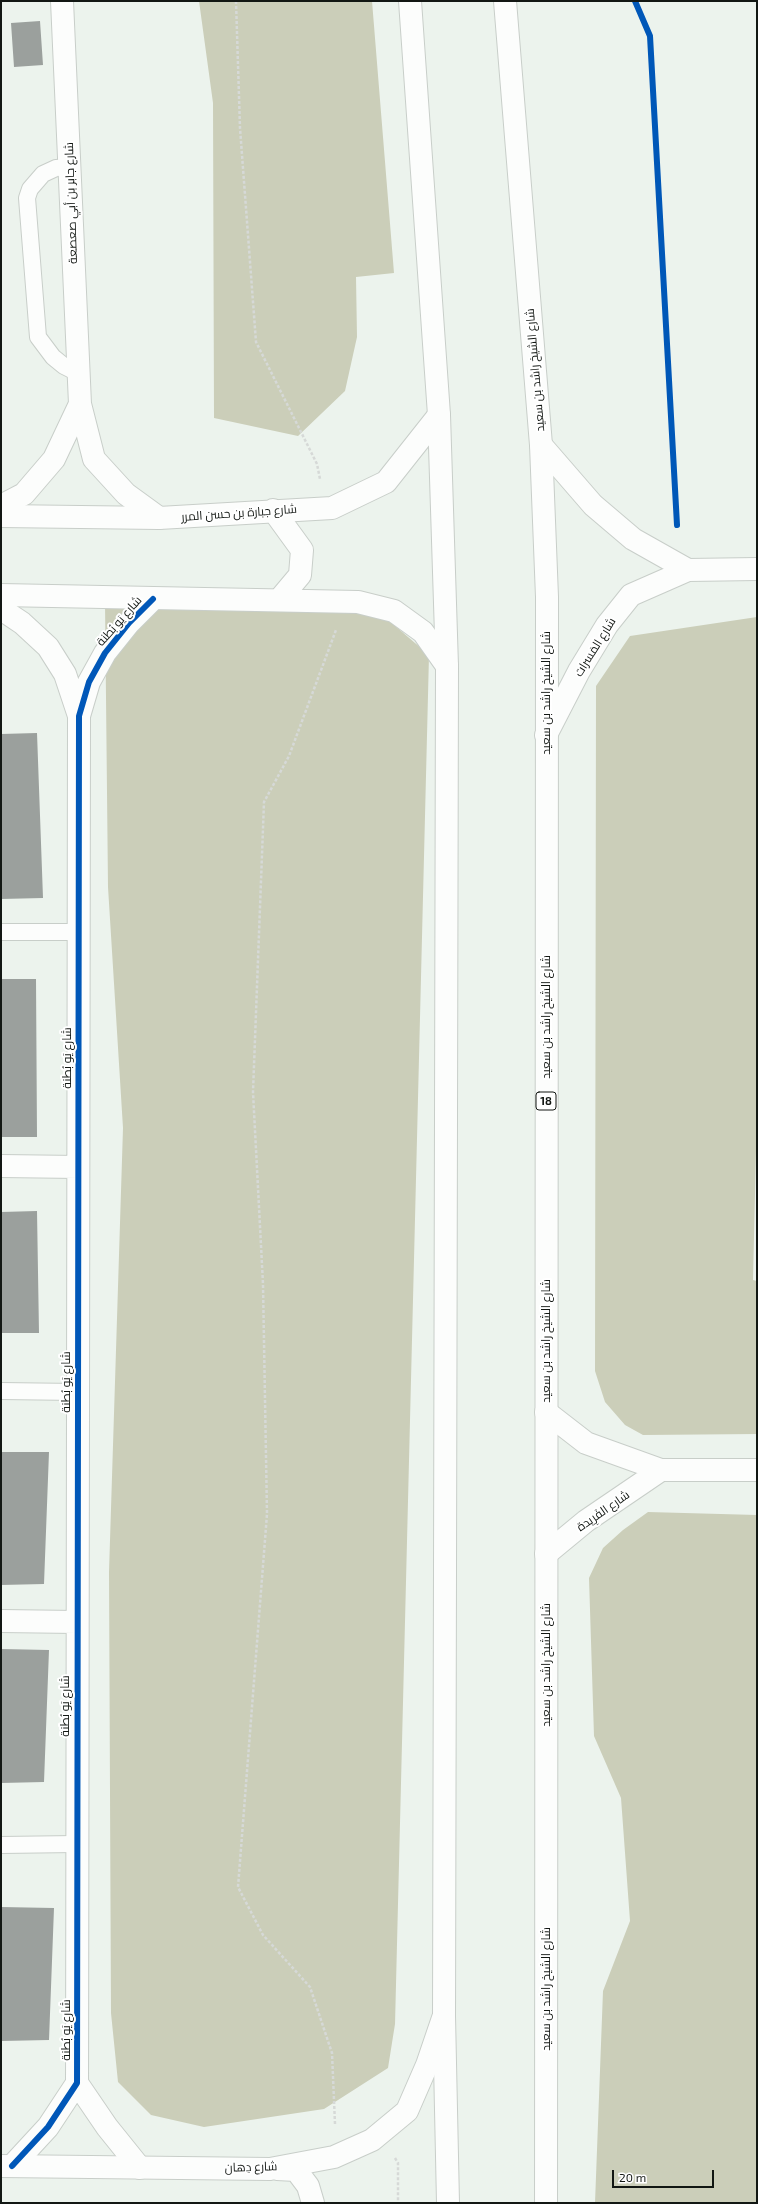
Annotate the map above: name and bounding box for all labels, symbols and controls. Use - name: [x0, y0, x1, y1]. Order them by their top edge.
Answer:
- street label: شارع جابر بن أبي صعصعة: [62, 142, 80, 264]
- street label: شارع الشيخ راشد بن سعيد: [522, 308, 548, 432]
- street label: شارع جبارة بن حسن المرر: [181, 502, 297, 524]
- street label: شارع يَو بُطنة: [93, 593, 145, 649]
- street label: شارع المَسرات: [571, 615, 619, 679]
- street label: شارع الشيخ راشد بن سعيد: [539, 631, 553, 755]
- street label: شارع الشيخ راشد بن سعيد: [539, 955, 553, 1079]
- street label: شارع يَو بُطنة: [60, 1027, 74, 1089]
- road number: 18: [536, 1092, 556, 1110]
- street label: شارع الشيخ راشد بن سعيد: [539, 1279, 553, 1403]
- street label: شارع يَو بُطنة: [59, 1351, 73, 1413]
- street label: شارع الفَرِيدة: [574, 1488, 632, 1534]
- street label: شارع الشيخ راشد بن سعيد: [539, 1603, 553, 1727]
- street label: شارع يَو بُطنة: [58, 1675, 72, 1737]
- street label: شارع الشيخ راشد بن سعيد: [539, 1927, 553, 2051]
- street label: شارع يَو بُطنة: [59, 1999, 73, 2061]
- street label: شارع دِهان: [224, 2159, 278, 2175]
- scale bar: [614, 2162, 716, 2188]
- text: 20 m: [619, 2170, 646, 2184]

